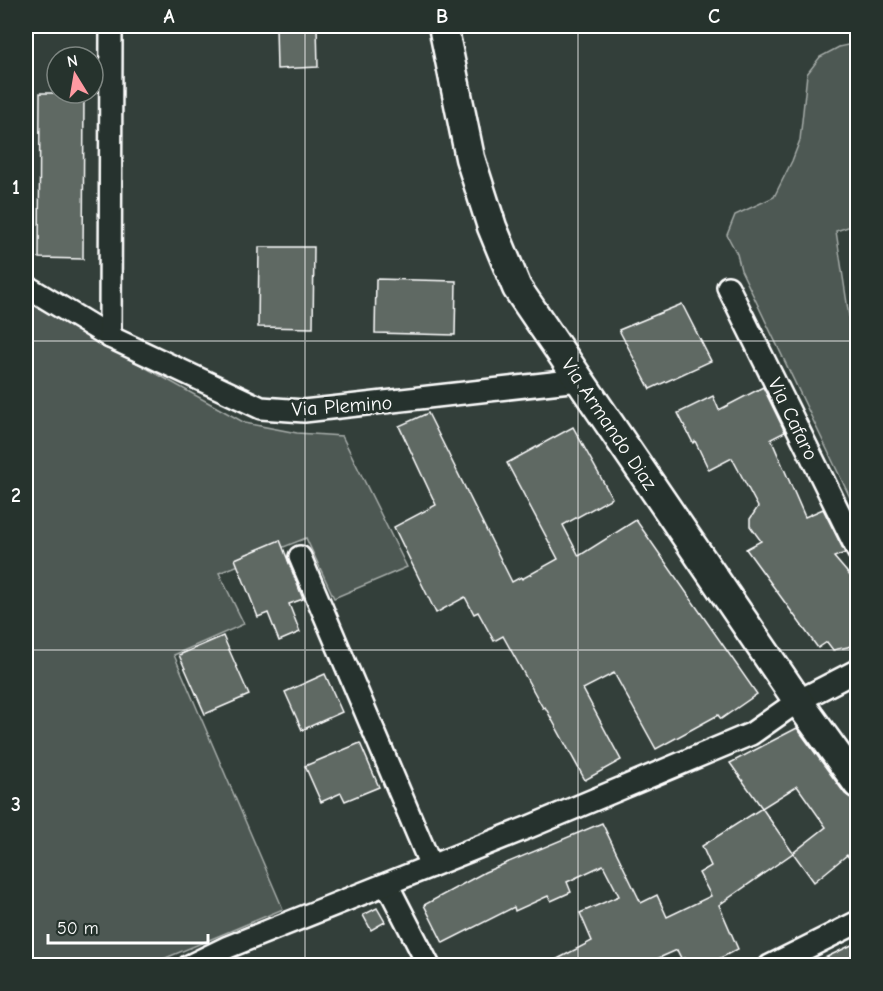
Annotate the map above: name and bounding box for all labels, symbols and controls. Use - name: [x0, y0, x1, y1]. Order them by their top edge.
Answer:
- text: A: [163, 5, 175, 28]
- text: B: [436, 5, 448, 28]
- text: C: [708, 5, 720, 28]
- north arrow: [45, 45, 105, 105]
- text: N: [65, 51, 79, 71]
- text: 1: [12, 176, 20, 199]
- street label: Via Armando Diaz: [556, 354, 662, 494]
- street label: Via Cafaro: [763, 374, 823, 464]
- street label: Via Plemino: [291, 391, 393, 421]
- text: 2: [11, 484, 21, 507]
- text: 3: [11, 793, 21, 816]
- scale bar: [48, 907, 208, 945]
- text: 50 m: [57, 918, 99, 939]

